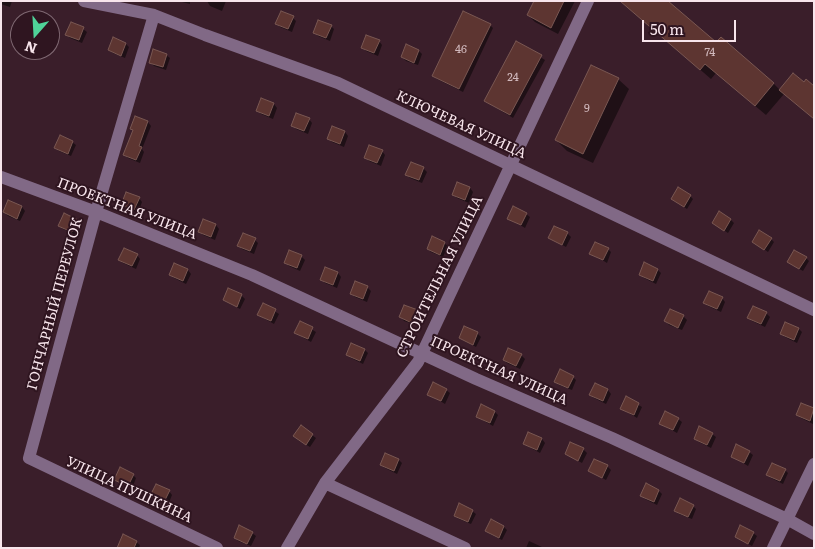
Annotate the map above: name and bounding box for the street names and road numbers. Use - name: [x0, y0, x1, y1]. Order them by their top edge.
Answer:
- street label: КЛЮЧЕВАЯ УЛИЦА: [393, 87, 529, 163]
- street label: ПРОЕКТНАЯ УЛИЦА: [55, 175, 199, 243]
- street label: СТРОИТЕЛЬНАЯ УЛИЦА: [393, 193, 487, 361]
- street label: ГОНЧАРНЫЙ ПЕРЕУЛОК: [24, 216, 86, 392]
- street label: ПРОЕКТНАЯ УЛИЦА: [428, 333, 570, 409]
- street label: УЛИЦА ПУШКИНА: [63, 453, 195, 527]

